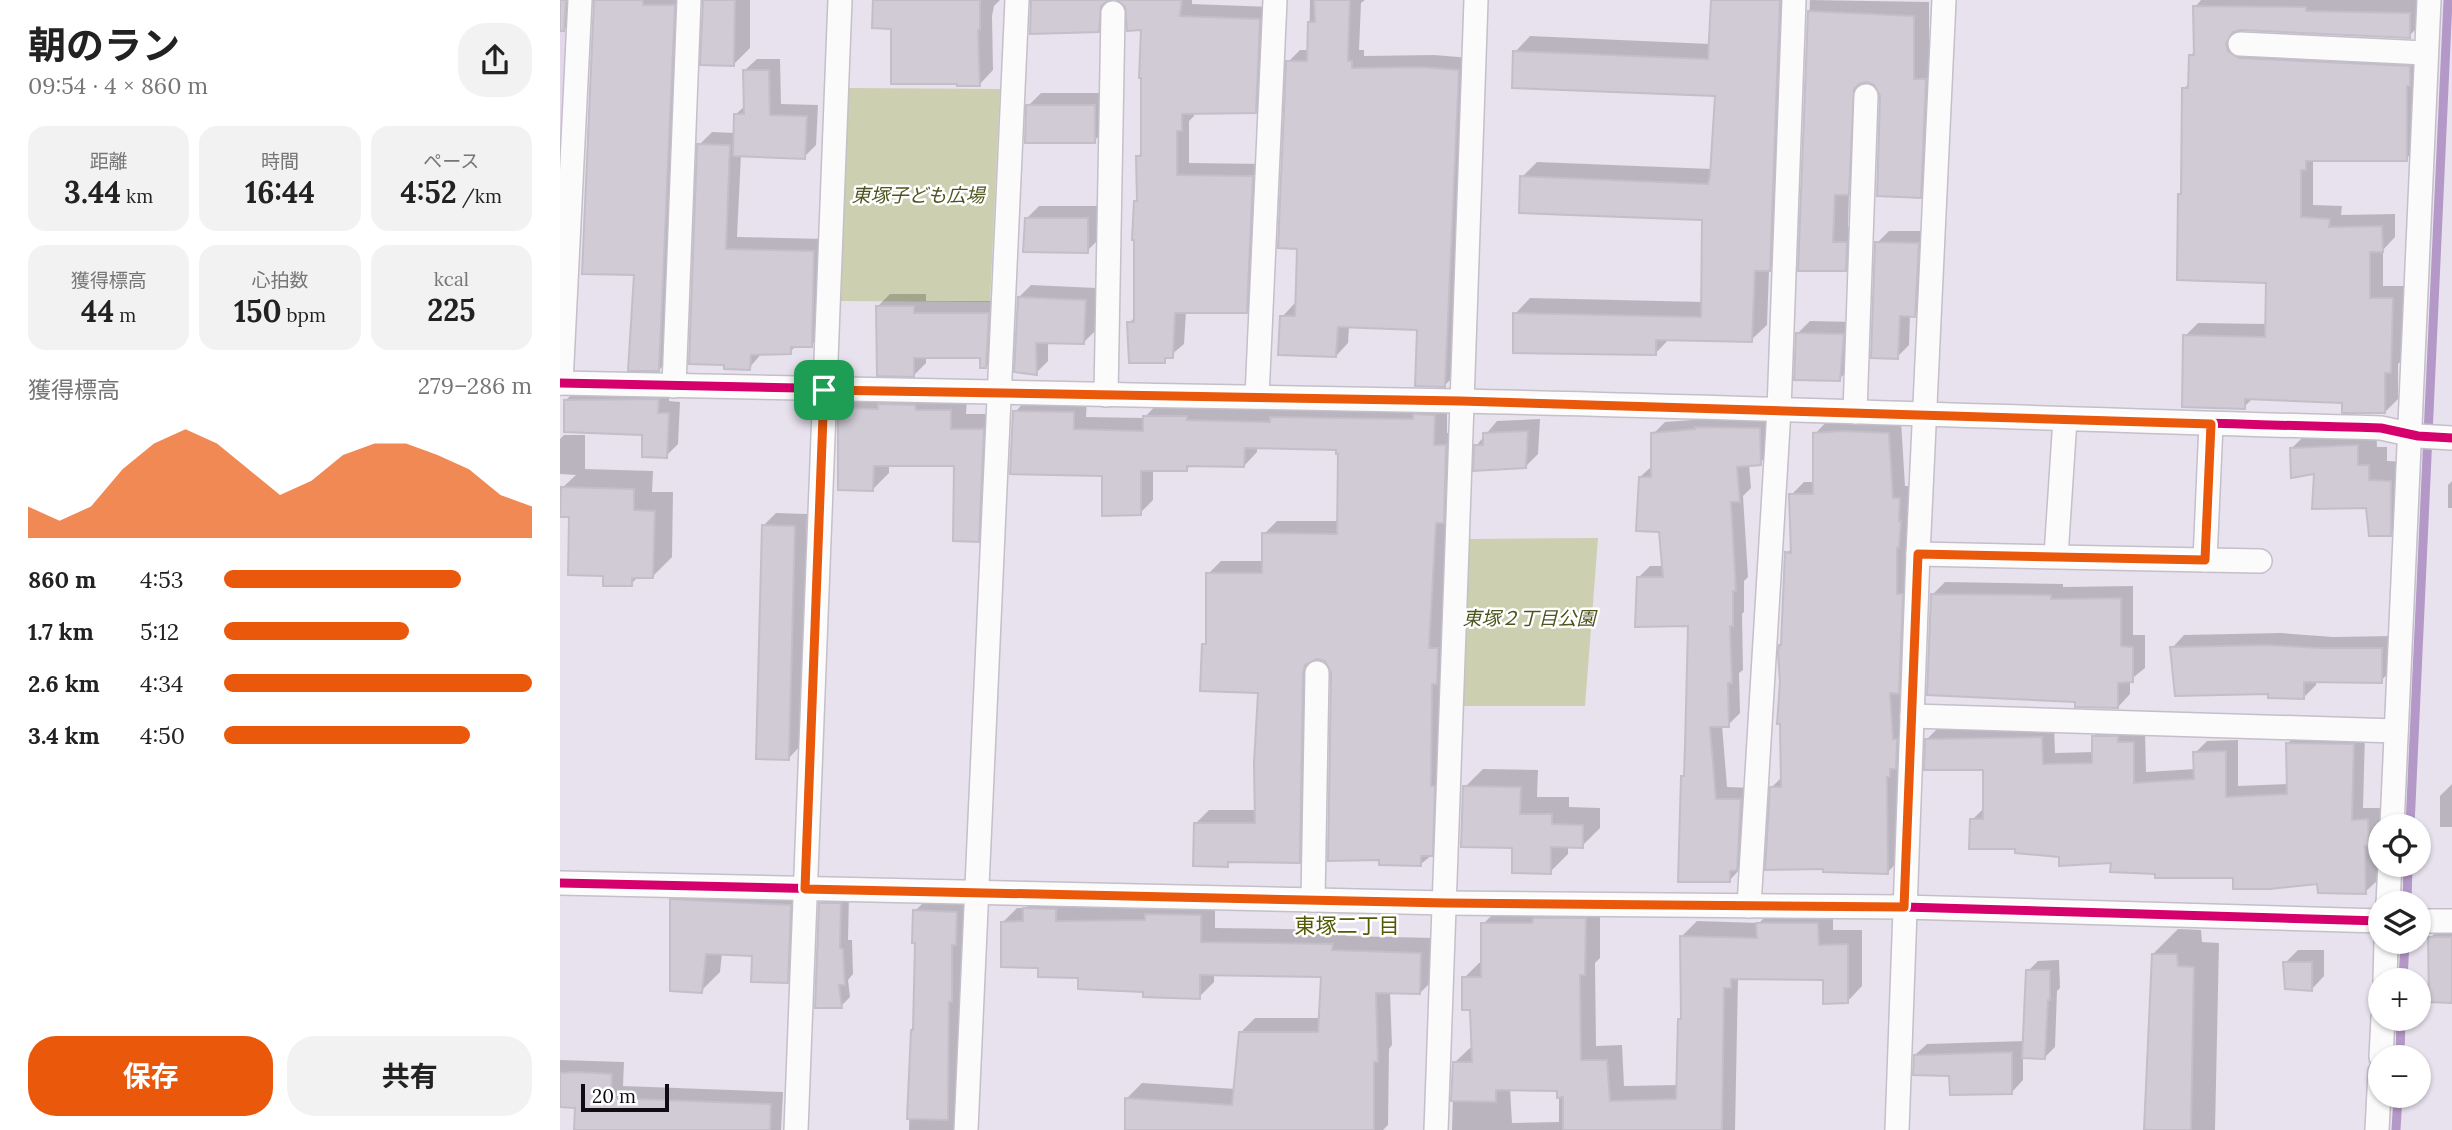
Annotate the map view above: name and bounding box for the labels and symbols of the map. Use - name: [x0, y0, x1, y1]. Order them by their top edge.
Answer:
- park label: 東塚子ども広場: [851, 183, 986, 207]
- pin: [794, 360, 854, 420]
- park label: 東塚２丁目公園: [1462, 606, 1598, 630]
- district label: 東塚二丁目: [1295, 912, 1400, 939]
- scale bar: [581, 1081, 668, 1113]

